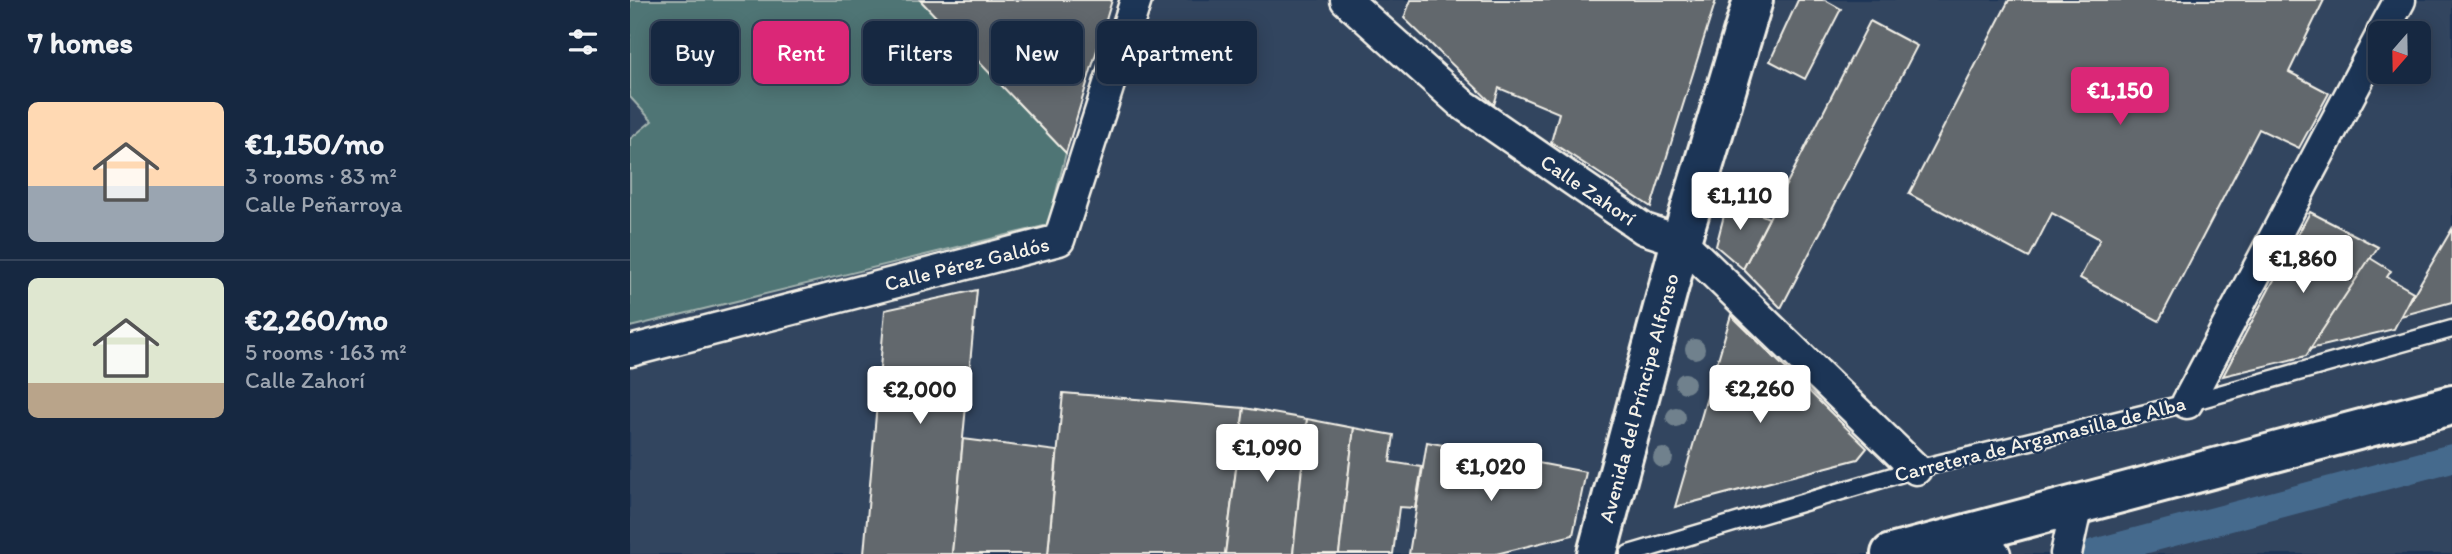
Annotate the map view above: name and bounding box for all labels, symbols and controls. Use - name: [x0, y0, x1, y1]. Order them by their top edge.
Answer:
- chip: Buy: [651, 21, 739, 84]
- chip: Rent: [753, 21, 849, 84]
- chip: Filters: [863, 21, 977, 84]
- chip: New: [991, 21, 1083, 84]
- chip: Apartment: [1097, 21, 1257, 84]
- north arrow: [2368, 21, 2431, 84]
- map controls: [2368, 21, 2431, 84]
- icon: filters: [564, 23, 602, 61]
- text: 7 homes: [28, 24, 133, 61]
- pin: €1,150: [2063, 68, 2177, 127]
- text: €1,150: [2087, 76, 2153, 104]
- text: €1,150/mo: [245, 125, 384, 162]
- icon: home: [84, 130, 168, 214]
- street label: Calle Zahorí: [1536, 149, 1641, 231]
- text: 3 rooms · 83 m²: [245, 162, 397, 190]
- pin: €1,110: [1683, 173, 1797, 232]
- text: €1,110: [1708, 181, 1772, 209]
- text: Calle Peñarroya: [245, 190, 402, 218]
- street label: Calle Pérez Galdós: [882, 231, 1052, 296]
- pin: €1,860: [2246, 236, 2360, 295]
- text: €1,860: [2269, 244, 2337, 272]
- street label: Avenida del Príncipe Alfonso: [1593, 271, 1684, 525]
- text: €2,260/mo: [245, 301, 388, 338]
- icon: home: [84, 306, 168, 390]
- text: 5 rooms · 163 m²: [245, 338, 407, 366]
- text: Calle Zahorí: [245, 366, 365, 394]
- pin: €2,000: [863, 366, 977, 426]
- pin: €2,260: [1703, 366, 1817, 425]
- text: €2,260: [1725, 374, 1795, 402]
- text: €2,000: [883, 375, 957, 403]
- street label: Carretera de Argamasilla de Alba: [1892, 390, 2188, 487]
- pin: €1,090: [1210, 424, 1324, 484]
- text: €1,090: [1232, 433, 1302, 461]
- pin: €1,020: [1434, 444, 1548, 503]
- text: €1,020: [1456, 452, 1526, 480]

